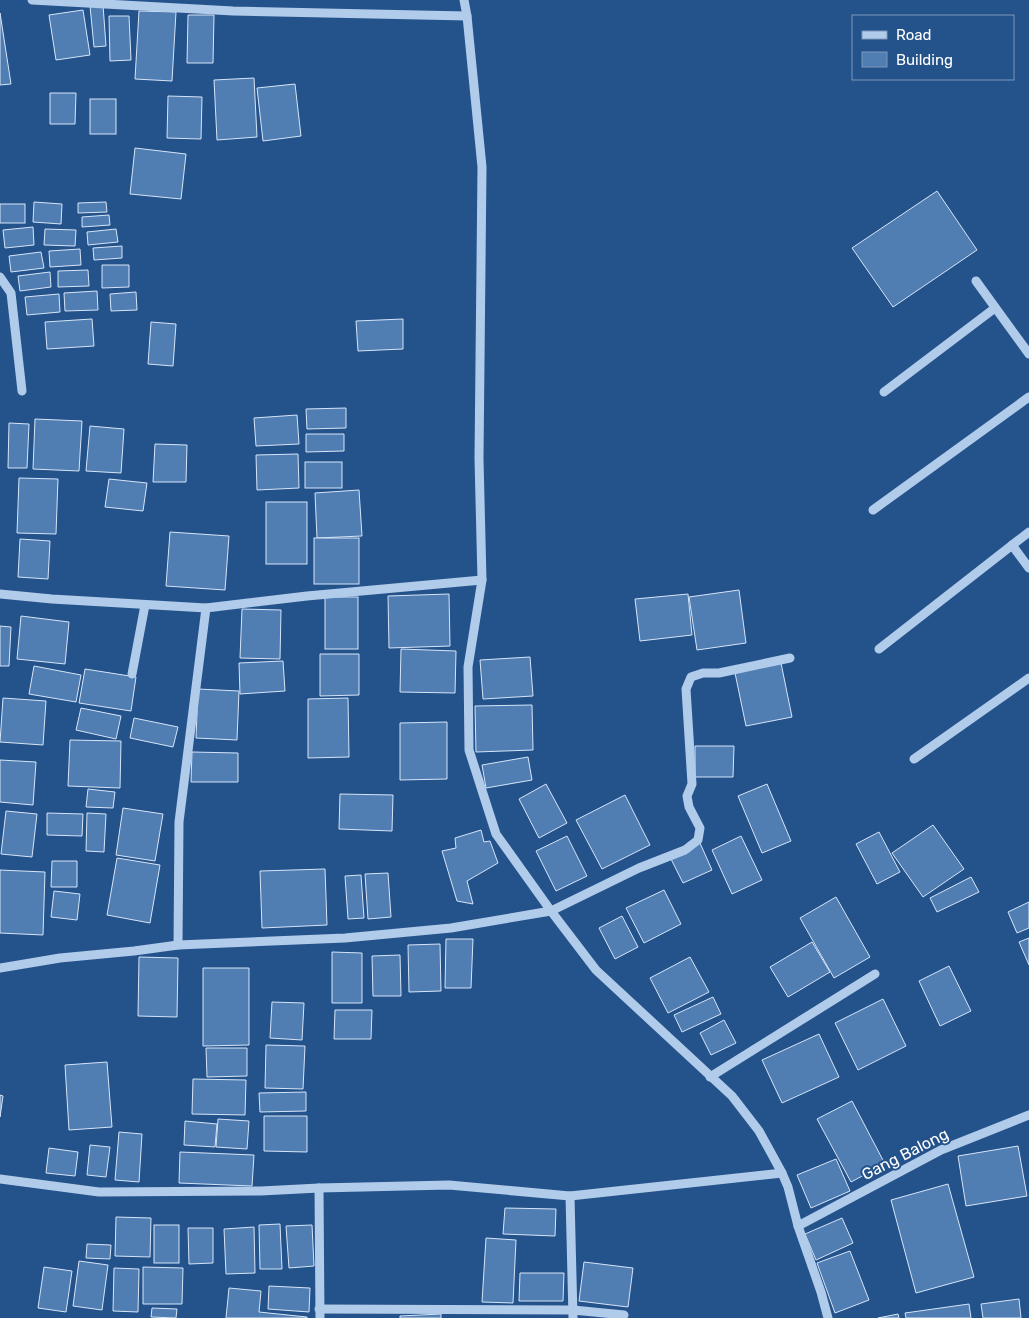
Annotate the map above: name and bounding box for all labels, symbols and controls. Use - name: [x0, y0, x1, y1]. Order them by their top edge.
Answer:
- legend: [852, 15, 1014, 80]
- text: Road: [896, 26, 932, 44]
- text: Building: [896, 51, 953, 69]
- street label: Gang Balong: [858, 1124, 952, 1184]

